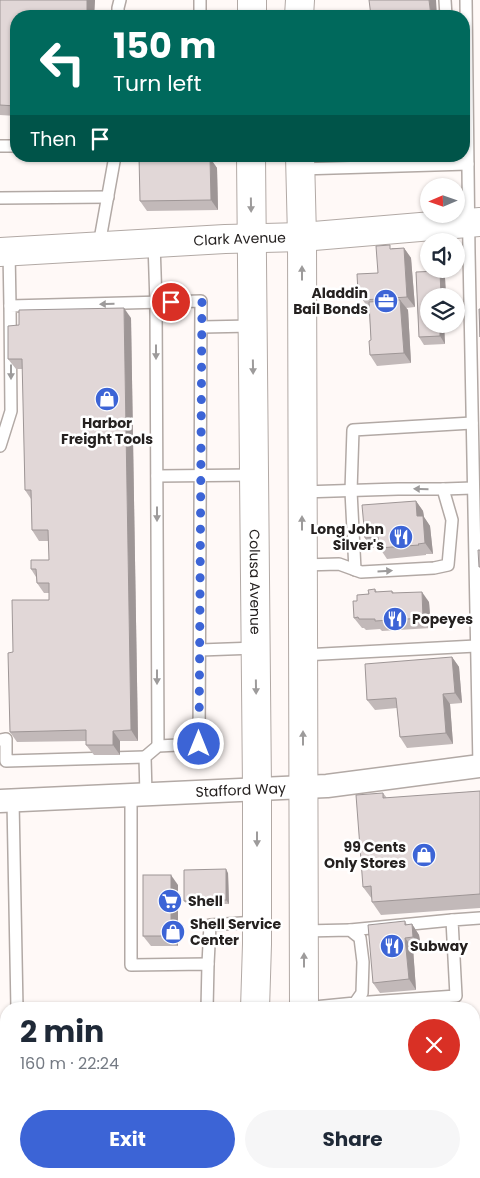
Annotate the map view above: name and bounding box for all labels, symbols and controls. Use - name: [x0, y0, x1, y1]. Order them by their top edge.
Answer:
- text: 150 m: [113, 21, 216, 70]
- icon: left: [30, 30, 95, 95]
- text: Turn left: [113, 68, 201, 99]
- icon: arrive: [86, 125, 114, 153]
- text: Then: [30, 126, 76, 153]
- north arrow: [420, 178, 465, 222]
- map controls: [420, 178, 465, 333]
- one-way arrow: [247, 197, 255, 213]
- street label: Clark Avenue: [193, 227, 286, 251]
- button: sound: [420, 233, 465, 278]
- one-way arrow: [298, 265, 306, 281]
- pin: [150, 281, 192, 323]
- place label: Aladdin Bail Bonds: [293, 283, 368, 319]
- icon: arrive: [157, 288, 185, 316]
- office icon: Aladdin Bail Bonds: [373, 288, 399, 314]
- button: layers: [420, 288, 465, 333]
- one-way arrow: [99, 300, 115, 308]
- one-way arrow: [152, 344, 160, 360]
- one-way arrow: [249, 360, 257, 376]
- one-way arrow: [7, 364, 15, 380]
- shop icon: Harbor Freight Tools: [94, 386, 120, 412]
- place label: Harbor Freight Tools: [61, 413, 153, 449]
- one-way arrow: [413, 485, 429, 493]
- one-way arrow: [153, 507, 161, 523]
- one-way arrow: [298, 515, 306, 531]
- place label: Long John Silver's: [311, 519, 384, 555]
- restaurant icon: Long John Silver's: [388, 524, 414, 550]
- street label: Colusa Avenue: [245, 529, 266, 635]
- one-way arrow: [377, 567, 393, 575]
- restaurant icon: Popeyes: [382, 606, 408, 632]
- place label: Popeyes: [412, 609, 473, 629]
- one-way arrow: [153, 669, 161, 685]
- one-way arrow: [252, 680, 260, 696]
- position arrow: [172, 717, 224, 769]
- one-way arrow: [299, 730, 307, 746]
- street label: Stafford Way: [195, 778, 287, 802]
- one-way arrow: [253, 831, 261, 847]
- place label: 99 Cents Only Stores: [324, 837, 406, 873]
- shop icon: 99 Cents Only Stores: [411, 842, 437, 868]
- supermarket icon: Shell: [157, 888, 183, 914]
- place label: Shell: [188, 891, 223, 911]
- place label: Shell Service Center: [190, 914, 281, 950]
- shop icon: Shell Service Center: [160, 919, 186, 945]
- restaurant icon: Subway: [379, 933, 405, 959]
- place label: Subway: [410, 936, 468, 956]
- one-way arrow: [300, 952, 308, 968]
- text: 2 min: [20, 1010, 104, 1053]
- button: close: [408, 1019, 460, 1071]
- text: 160 m · 22:24: [20, 1052, 119, 1075]
- button: Exit: [20, 1110, 235, 1168]
- button: Share: [245, 1110, 460, 1168]

